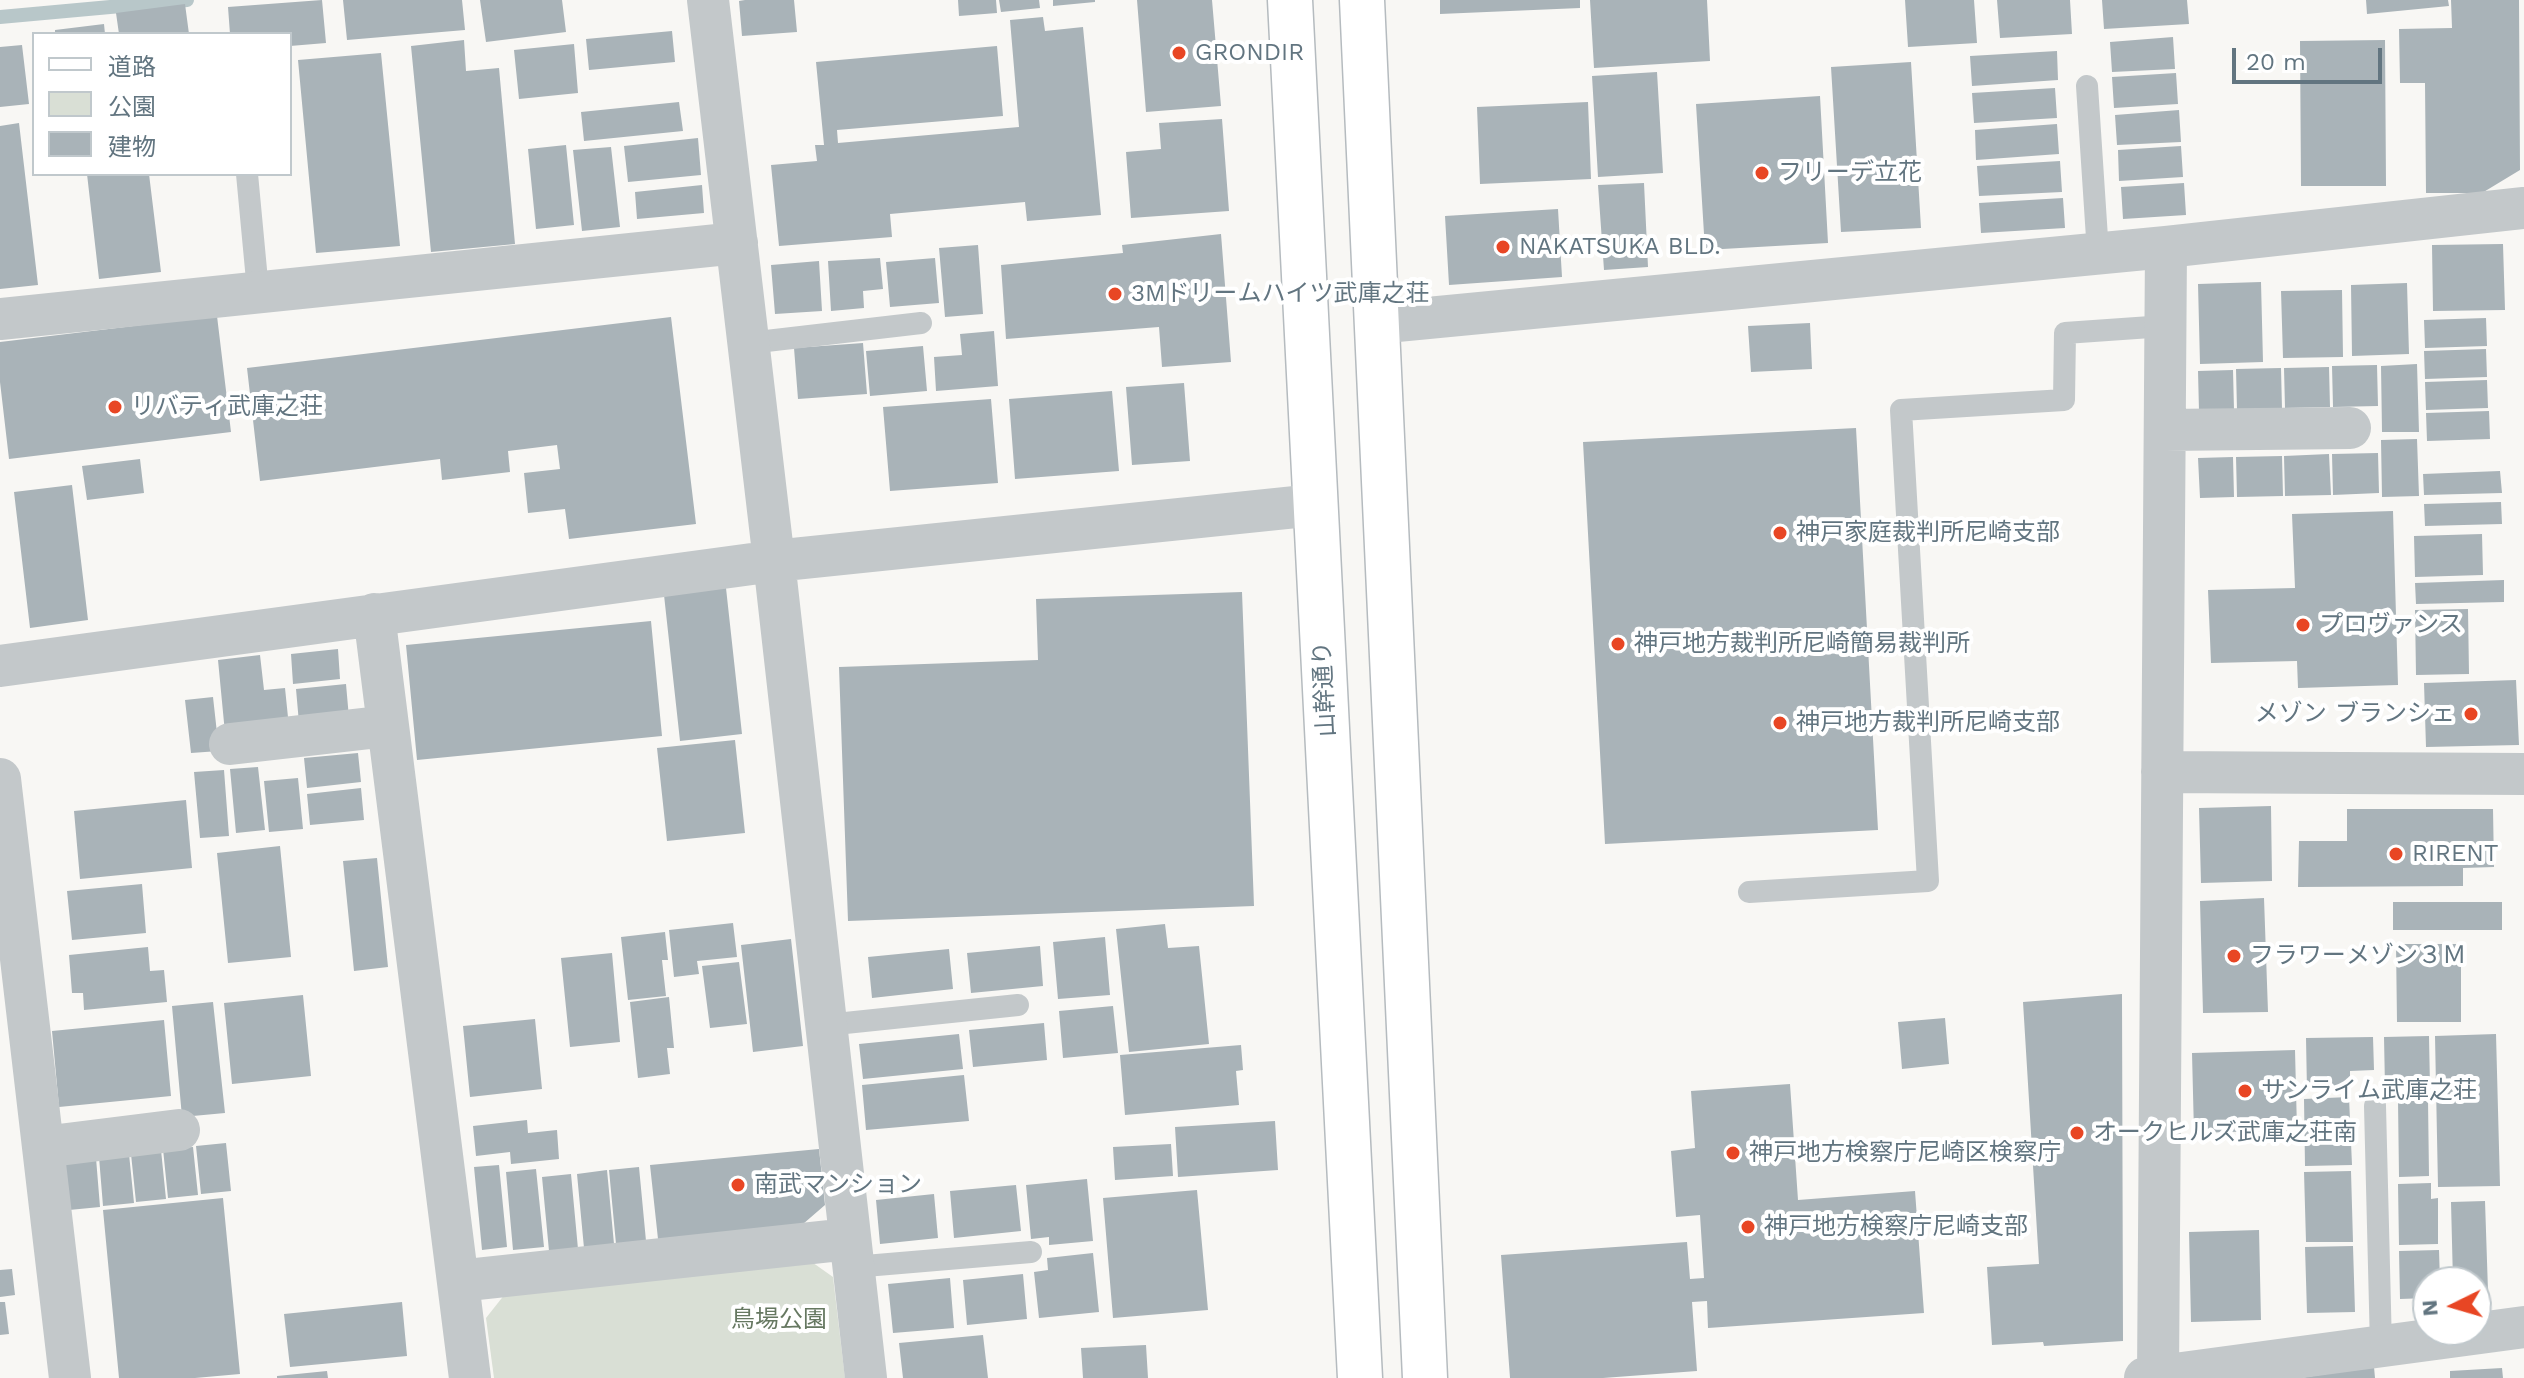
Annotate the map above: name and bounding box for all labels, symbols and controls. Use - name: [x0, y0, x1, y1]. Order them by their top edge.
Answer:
- legend: [32, 32, 292, 176]
- scale bar: [2236, 32, 2386, 82]
- place label: GRONDIR: [1195, 39, 1304, 67]
- marker: GRONDIR: [1170, 44, 1188, 62]
- text: 20 m: [2246, 48, 2306, 76]
- text: 道路: [108, 53, 156, 81]
- text: 公園: [108, 93, 156, 121]
- text: 建物: [108, 133, 156, 161]
- place label: フリーデ立花: [1778, 159, 1922, 187]
- marker: フリーデ立花: [1753, 164, 1771, 182]
- place label: NAKATSUKA BLD.: [1519, 233, 1721, 261]
- marker: NAKATSUKA BLD.: [1494, 238, 1512, 256]
- place label: 3Mドリームハイツ武庫之荘: [1131, 280, 1429, 308]
- marker: 3Mドリームハイツ武庫之荘: [1106, 285, 1124, 303]
- place label: リバティ武庫之荘: [131, 393, 323, 421]
- marker: リバティ武庫之荘: [106, 398, 124, 416]
- place label: 神戸家庭裁判所尼崎支部: [1796, 519, 2060, 547]
- marker: 神戸家庭裁判所尼崎支部: [1771, 524, 1789, 542]
- place label: プロヴァンス: [2319, 611, 2463, 639]
- marker: プロヴァンス: [2294, 616, 2312, 634]
- place label: 神戸地方裁判所尼崎簡易裁判所: [1634, 630, 1970, 658]
- marker: 神戸地方裁判所尼崎簡易裁判所: [1609, 635, 1627, 653]
- street label: 山幹通り: [1308, 640, 1342, 738]
- place label: メゾン ブランシェ: [2255, 700, 2455, 728]
- marker: メゾン ブランシェ: [2462, 705, 2480, 723]
- place label: 神戸地方裁判所尼崎支部: [1796, 709, 2060, 737]
- marker: 神戸地方裁判所尼崎支部: [1771, 714, 1789, 732]
- place label: RIRENT: [2412, 840, 2498, 868]
- marker: RIRENT: [2387, 845, 2405, 863]
- place label: フラワーメゾン３Ｍ: [2250, 942, 2466, 970]
- marker: フラワーメゾン３Ｍ: [2225, 947, 2243, 965]
- place label: サンライム武庫之荘: [2261, 1077, 2477, 1105]
- marker: サンライム武庫之荘: [2236, 1082, 2254, 1100]
- place label: オークヒルズ武庫之荘南: [2093, 1119, 2357, 1147]
- marker: オークヒルズ武庫之荘南: [2068, 1124, 2086, 1142]
- place label: 神戸地方検察庁尼崎区検察庁: [1749, 1139, 2061, 1167]
- marker: 神戸地方検察庁尼崎区検察庁: [1724, 1144, 1742, 1162]
- place label: 南武マンション: [754, 1171, 922, 1199]
- marker: 南武マンション: [729, 1176, 747, 1194]
- place label: 神戸地方検察庁尼崎支部: [1764, 1213, 2028, 1241]
- marker: 神戸地方検察庁尼崎支部: [1739, 1218, 1757, 1236]
- north arrow: [2412, 1266, 2492, 1346]
- text: N: [2416, 1299, 2443, 1317]
- park label: 鳥場公園: [731, 1306, 827, 1334]

